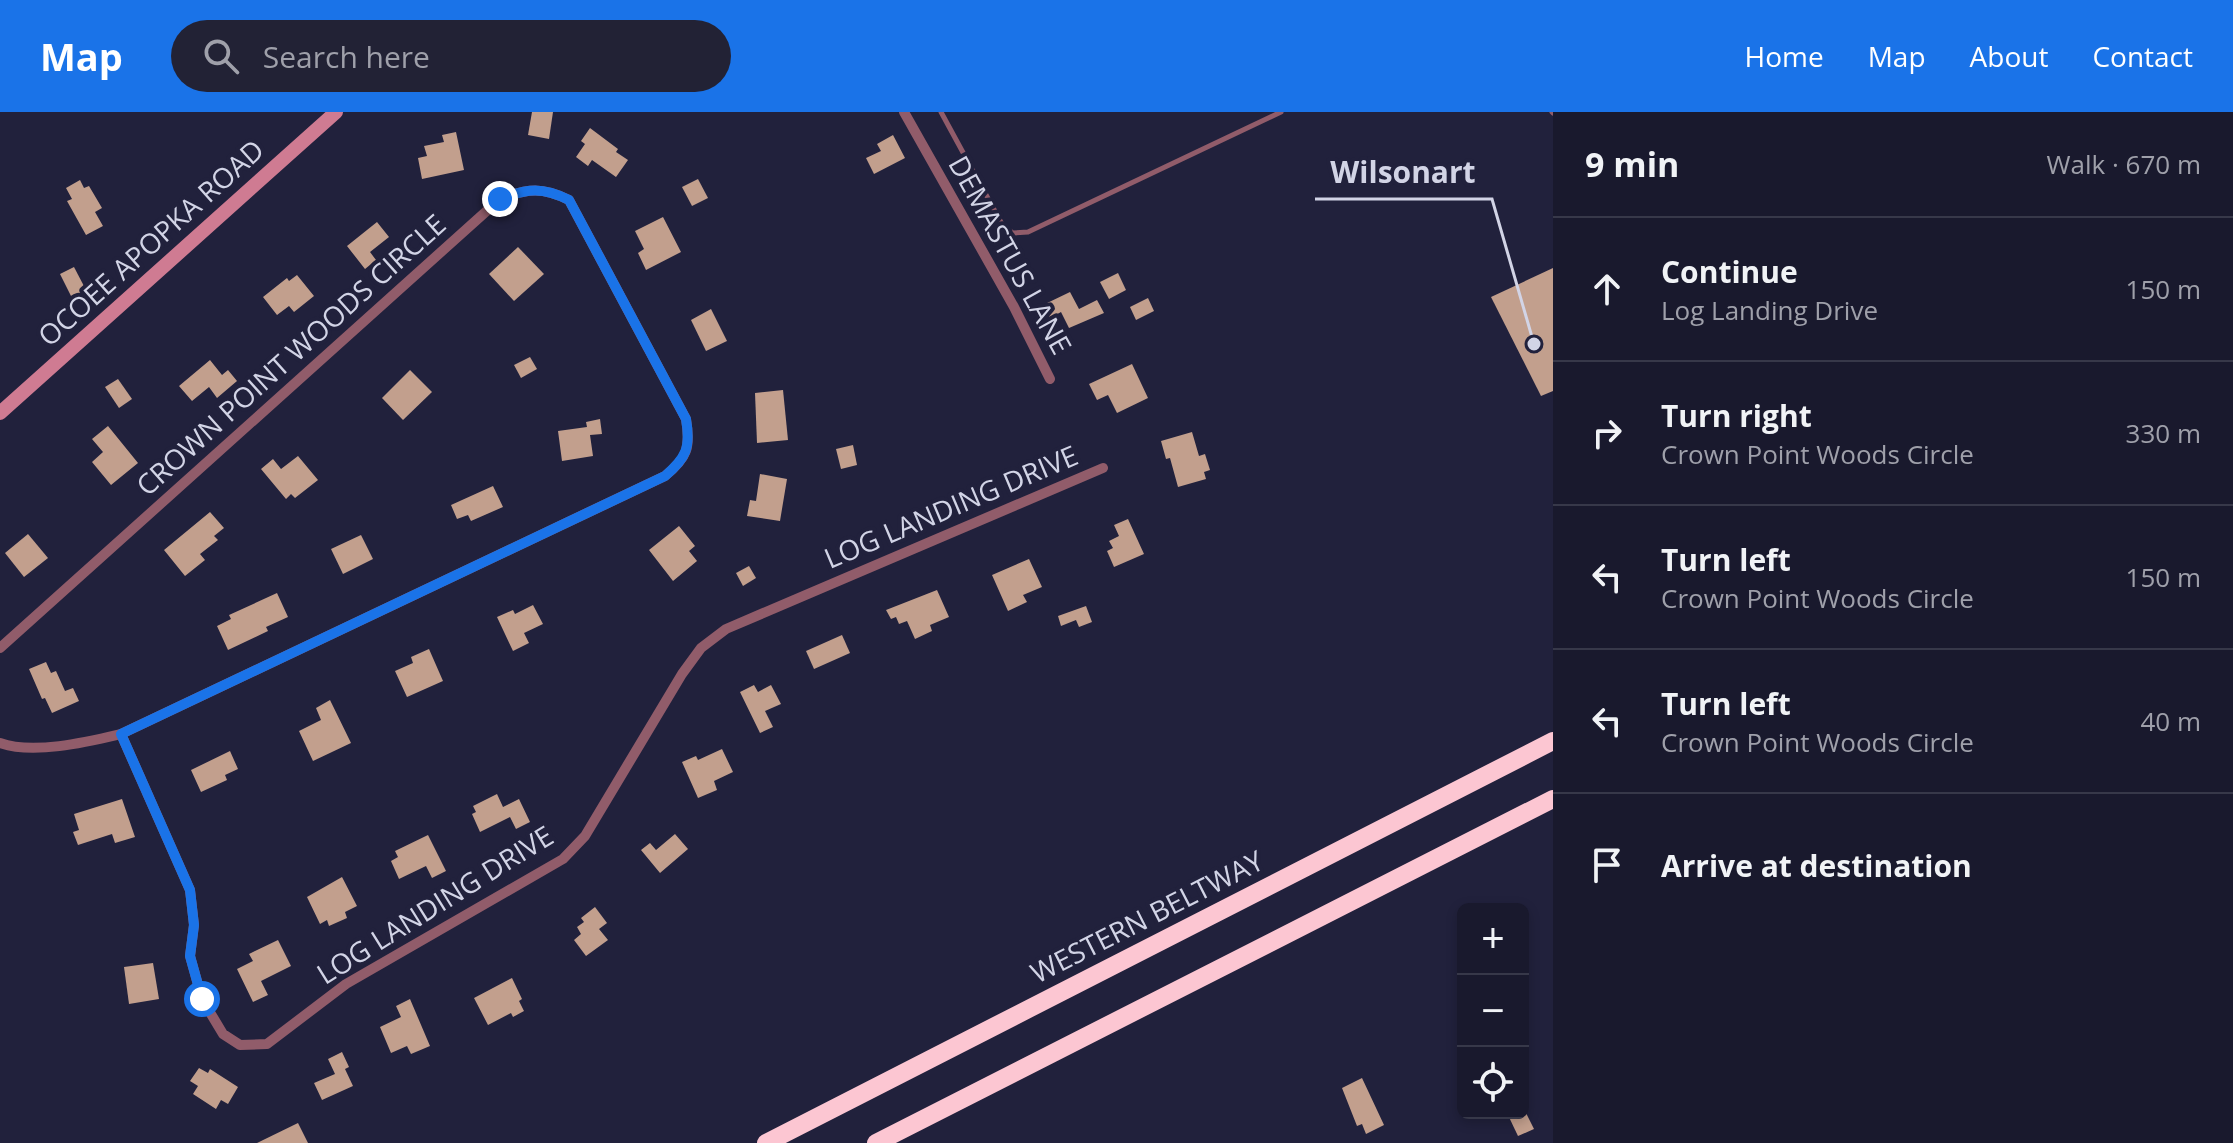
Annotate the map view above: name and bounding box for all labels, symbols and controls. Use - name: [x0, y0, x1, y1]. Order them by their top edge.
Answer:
- search box: [171, 20, 731, 92]
- text: Map: [40, 30, 123, 82]
- icon: search: [199, 34, 243, 78]
- text: Search here: [263, 36, 430, 77]
- text: Home: [1745, 37, 1824, 75]
- text: Map: [1868, 37, 1926, 75]
- text: About: [1970, 37, 2048, 75]
- text: Contact: [2092, 37, 2193, 75]
- street label: OCOEE APOPKA ROAD: [29, 130, 272, 354]
- text: 9 min: [1585, 141, 1679, 187]
- callout: Wilsonart: [1315, 145, 1492, 199]
- text: Walk · 670 m: [2047, 146, 2201, 182]
- street label: DEMASTUS LANE: [941, 148, 1081, 361]
- text: Wilsonart: [1330, 151, 1476, 192]
- route end: [482, 181, 518, 217]
- street label: CROWN POINT WOODS CIRCLE: [127, 205, 453, 504]
- text: Continue: [1661, 251, 1798, 292]
- icon: ahead: [1585, 267, 1629, 311]
- text: 150 m: [2126, 271, 2201, 307]
- text: Log Landing Drive: [1661, 292, 1878, 328]
- text: Turn right: [1661, 395, 1812, 436]
- icon: right: [1585, 411, 1629, 455]
- text: 330 m: [2126, 415, 2201, 451]
- street label: LOG LANDING DRIVE: [818, 435, 1083, 577]
- text: Crown Point Woods Circle: [1661, 436, 1974, 472]
- text: Turn left: [1661, 539, 1791, 580]
- icon: left: [1585, 555, 1629, 599]
- text: 150 m: [2126, 559, 2201, 595]
- text: Crown Point Woods Circle: [1661, 580, 1974, 616]
- text: Turn left: [1661, 683, 1791, 724]
- icon: left: [1585, 699, 1629, 743]
- text: 40 m: [2140, 703, 2201, 739]
- text: Crown Point Woods Circle: [1661, 724, 1974, 760]
- street label: LOG LANDING DRIVE: [309, 816, 560, 992]
- street label: WESTERN BELTWAY: [1024, 841, 1270, 991]
- icon: arrive: [1585, 843, 1629, 887]
- text: Arrive at destination: [1661, 845, 1972, 886]
- map controls: [1457, 903, 1529, 1119]
- button: +: [1457, 903, 1529, 975]
- button: −: [1457, 975, 1529, 1047]
- route start: [184, 981, 220, 1017]
- button: locate: [1457, 1047, 1529, 1119]

